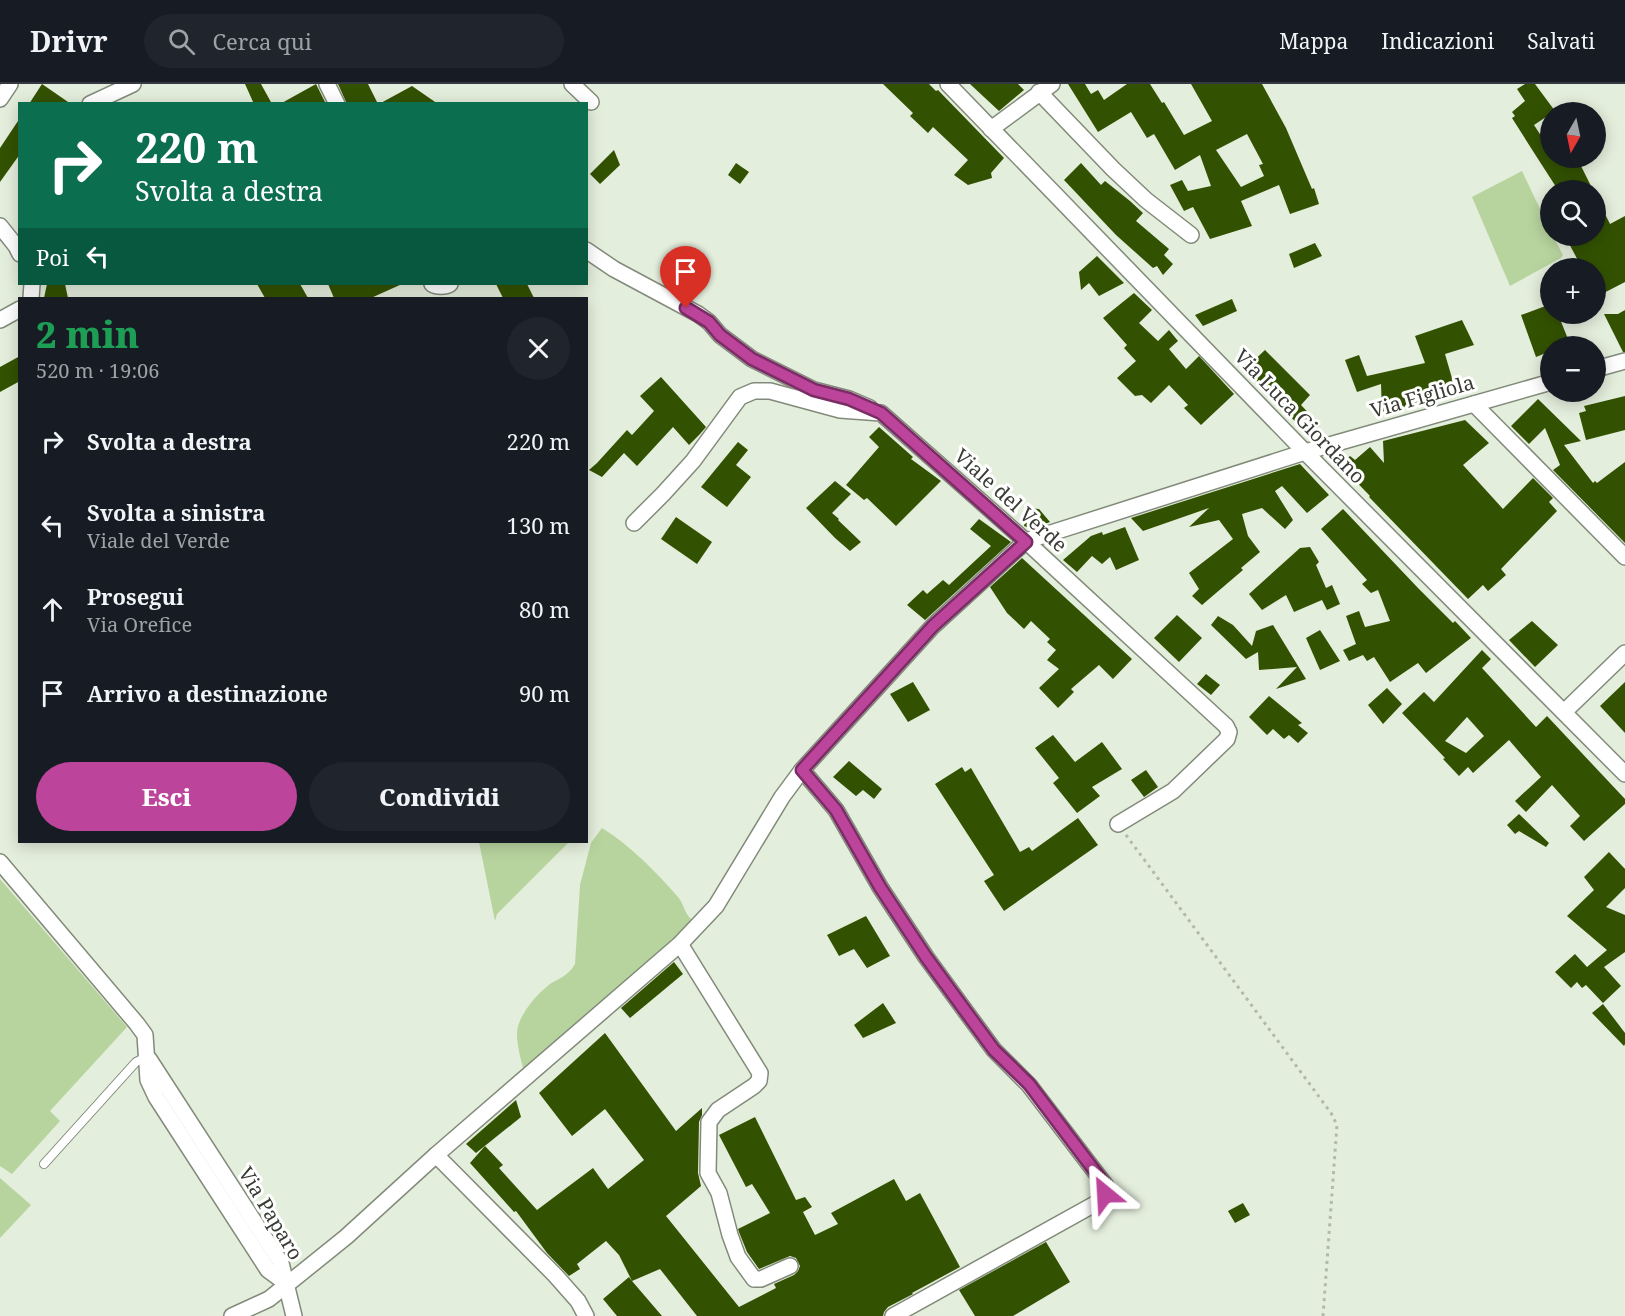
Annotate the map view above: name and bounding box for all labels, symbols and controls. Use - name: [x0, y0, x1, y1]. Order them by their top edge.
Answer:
- search box: [144, 14, 564, 68]
- text: Drivr: [30, 22, 108, 60]
- icon: search: [165, 25, 198, 58]
- text: Cerca qui: [213, 26, 312, 56]
- text: Mappa: [1279, 27, 1348, 55]
- text: Indicazioni: [1381, 27, 1494, 55]
- text: Salvati: [1527, 27, 1595, 55]
- north arrow: [1540, 102, 1606, 168]
- map controls: [1540, 102, 1606, 402]
- text: 220 m: [135, 118, 259, 175]
- icon: right: [36, 126, 114, 204]
- text: Svolta a destra: [135, 172, 323, 209]
- button: search: [1540, 180, 1606, 246]
- icon: left: [81, 240, 114, 273]
- text: Poi: [36, 242, 69, 272]
- pin: [660, 246, 711, 308]
- icon: arrive: [669, 255, 702, 288]
- button: +: [1540, 258, 1606, 324]
- text: 2 min: [36, 310, 139, 359]
- button: close: [507, 317, 570, 380]
- button: −: [1540, 336, 1606, 402]
- street label: Via Luca Giordano: [1229, 343, 1371, 489]
- text: 520 m · 19:06: [36, 357, 159, 384]
- street label: Via Figliola: [1367, 368, 1477, 424]
- icon: right: [36, 425, 69, 458]
- text: Svolta a destra: [87, 426, 252, 456]
- text: 220 m: [507, 426, 570, 456]
- street label: Viale del Verde: [949, 442, 1073, 558]
- text: Svolta a sinistra: [87, 497, 266, 527]
- icon: left: [36, 509, 69, 542]
- text: 130 m: [507, 510, 570, 540]
- text: Viale del Verde: [87, 527, 230, 554]
- text: Prosegui: [87, 581, 184, 611]
- icon: ahead: [36, 593, 69, 626]
- text: 80 m: [519, 594, 570, 624]
- text: Via Orefice: [87, 611, 192, 638]
- icon: arrive: [36, 677, 69, 710]
- text: Arrivo a destinazione: [87, 678, 328, 708]
- text: 90 m: [519, 678, 570, 708]
- button: Esci: [36, 762, 297, 831]
- button: Condividi: [309, 762, 570, 831]
- street label: Via Paparo: [233, 1161, 309, 1265]
- position arrow: [1073, 1162, 1137, 1226]

